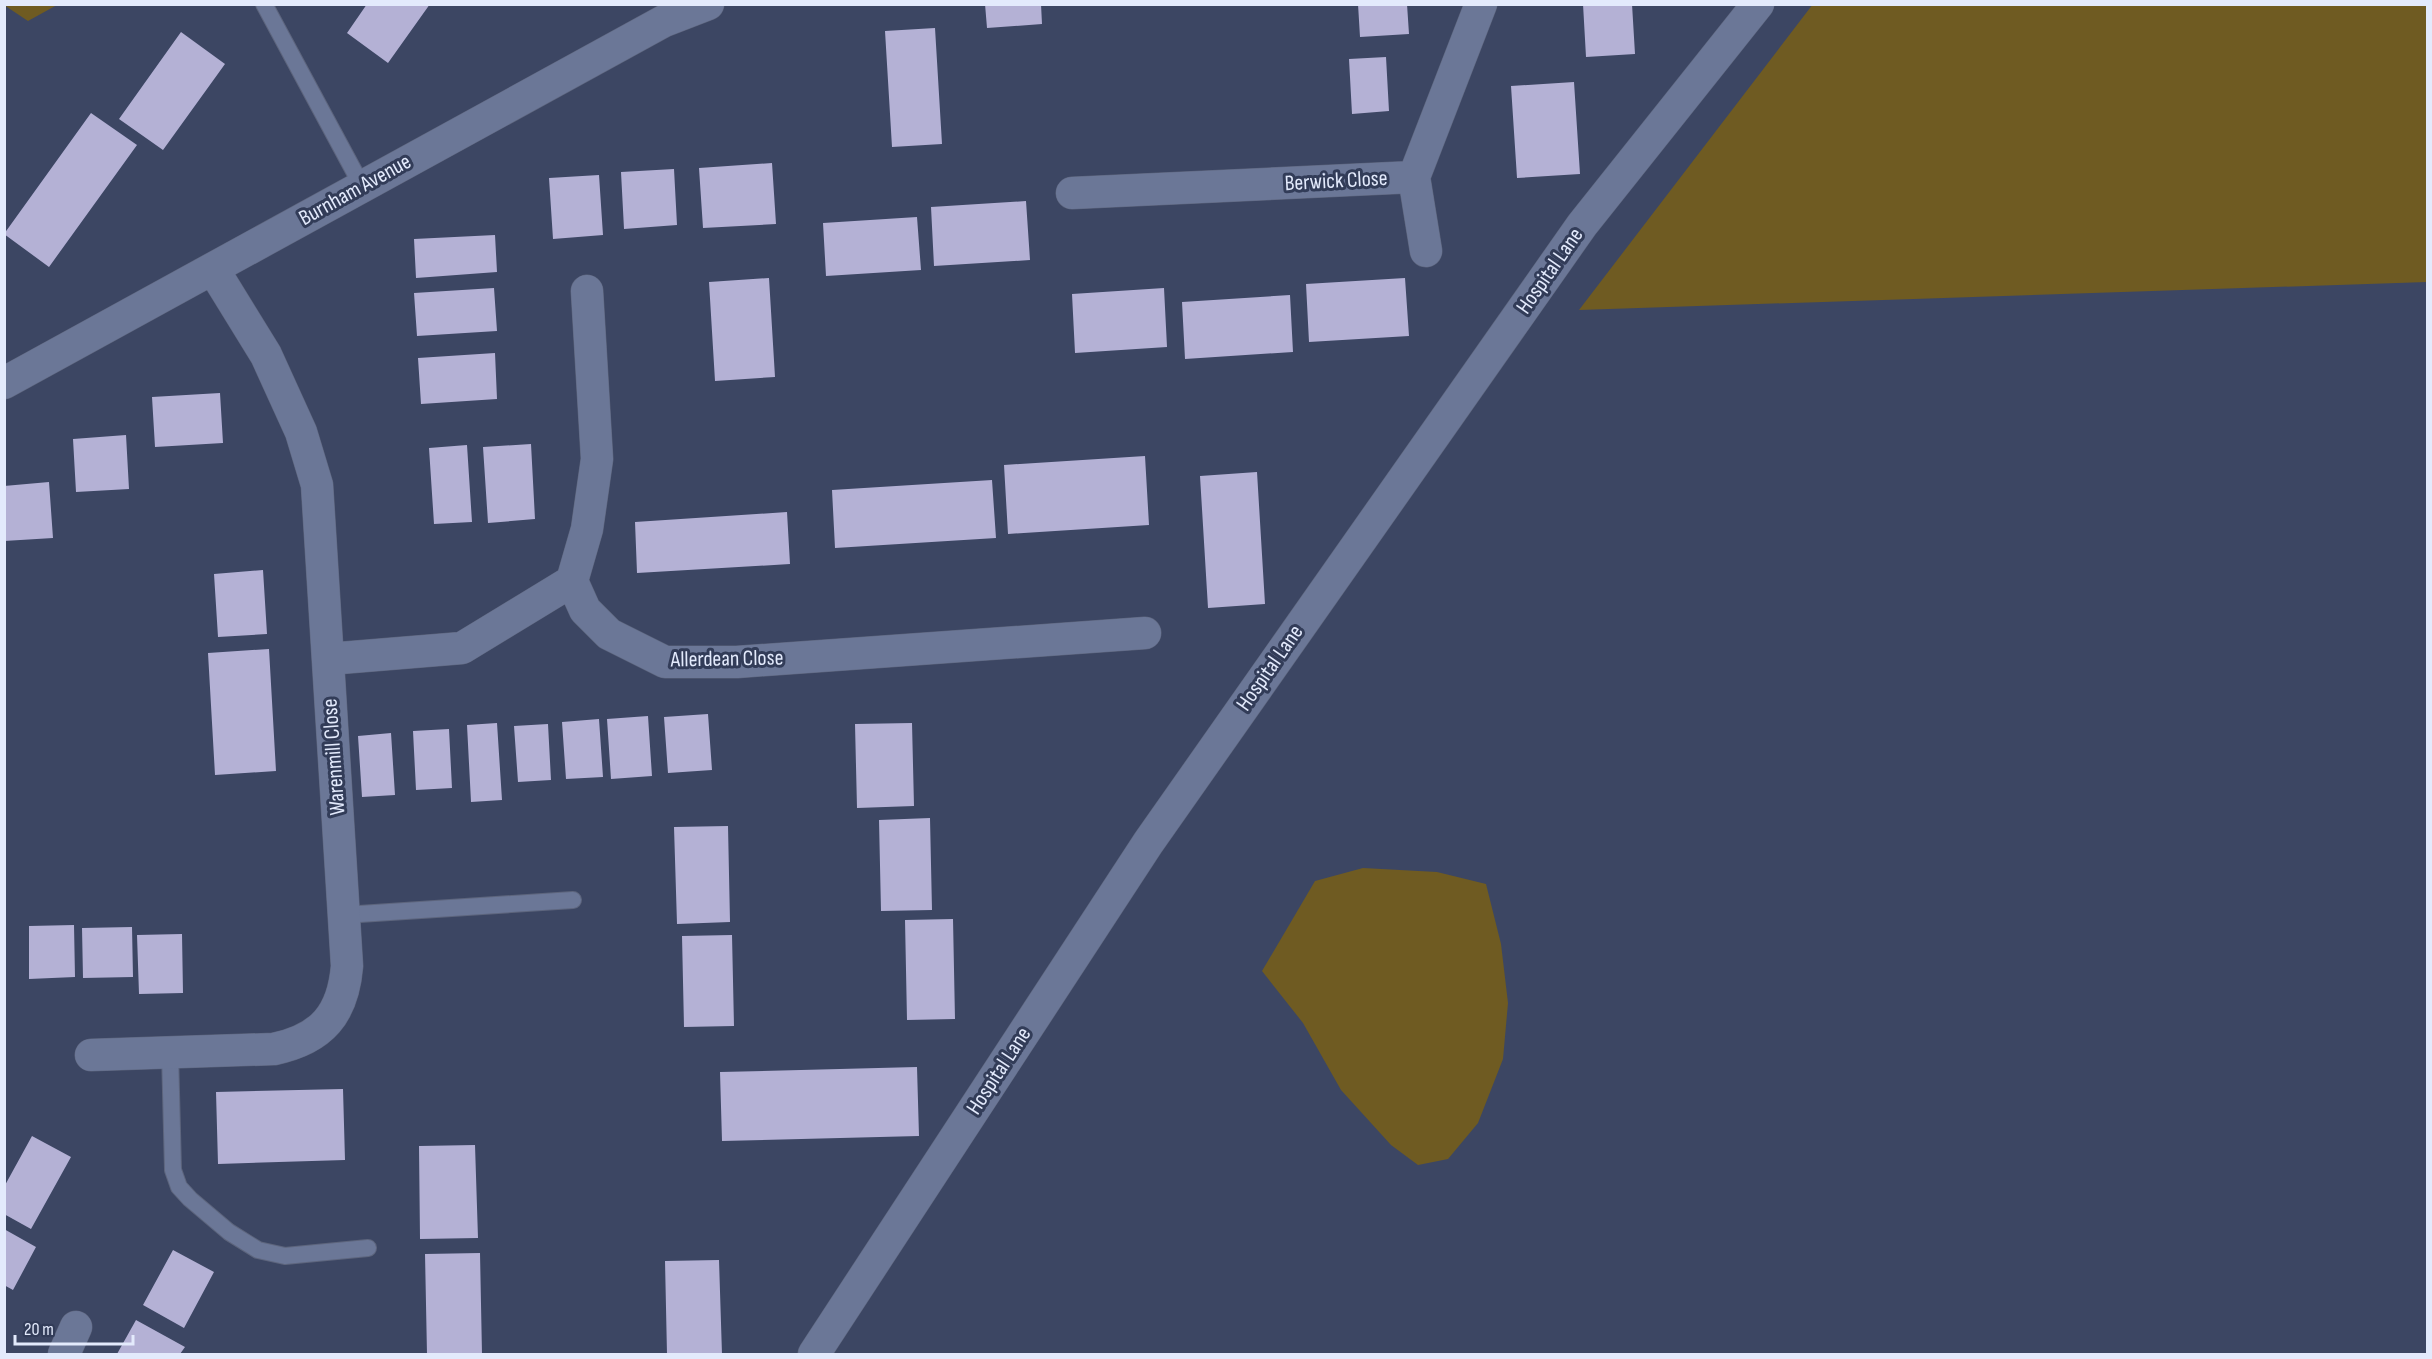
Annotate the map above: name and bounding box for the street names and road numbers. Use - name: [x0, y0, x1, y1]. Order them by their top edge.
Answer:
- street label: Burnham Avenue: [294, 148, 416, 232]
- street label: Berwick Close: [1284, 165, 1388, 197]
- street label: Hospital Lane: [1511, 223, 1589, 319]
- street label: Hospital Lane: [1231, 620, 1309, 716]
- street label: Allerdean Close: [669, 645, 784, 673]
- street label: Warenmill Close: [316, 698, 352, 816]
- street label: Hospital Lane: [961, 1022, 1037, 1120]

